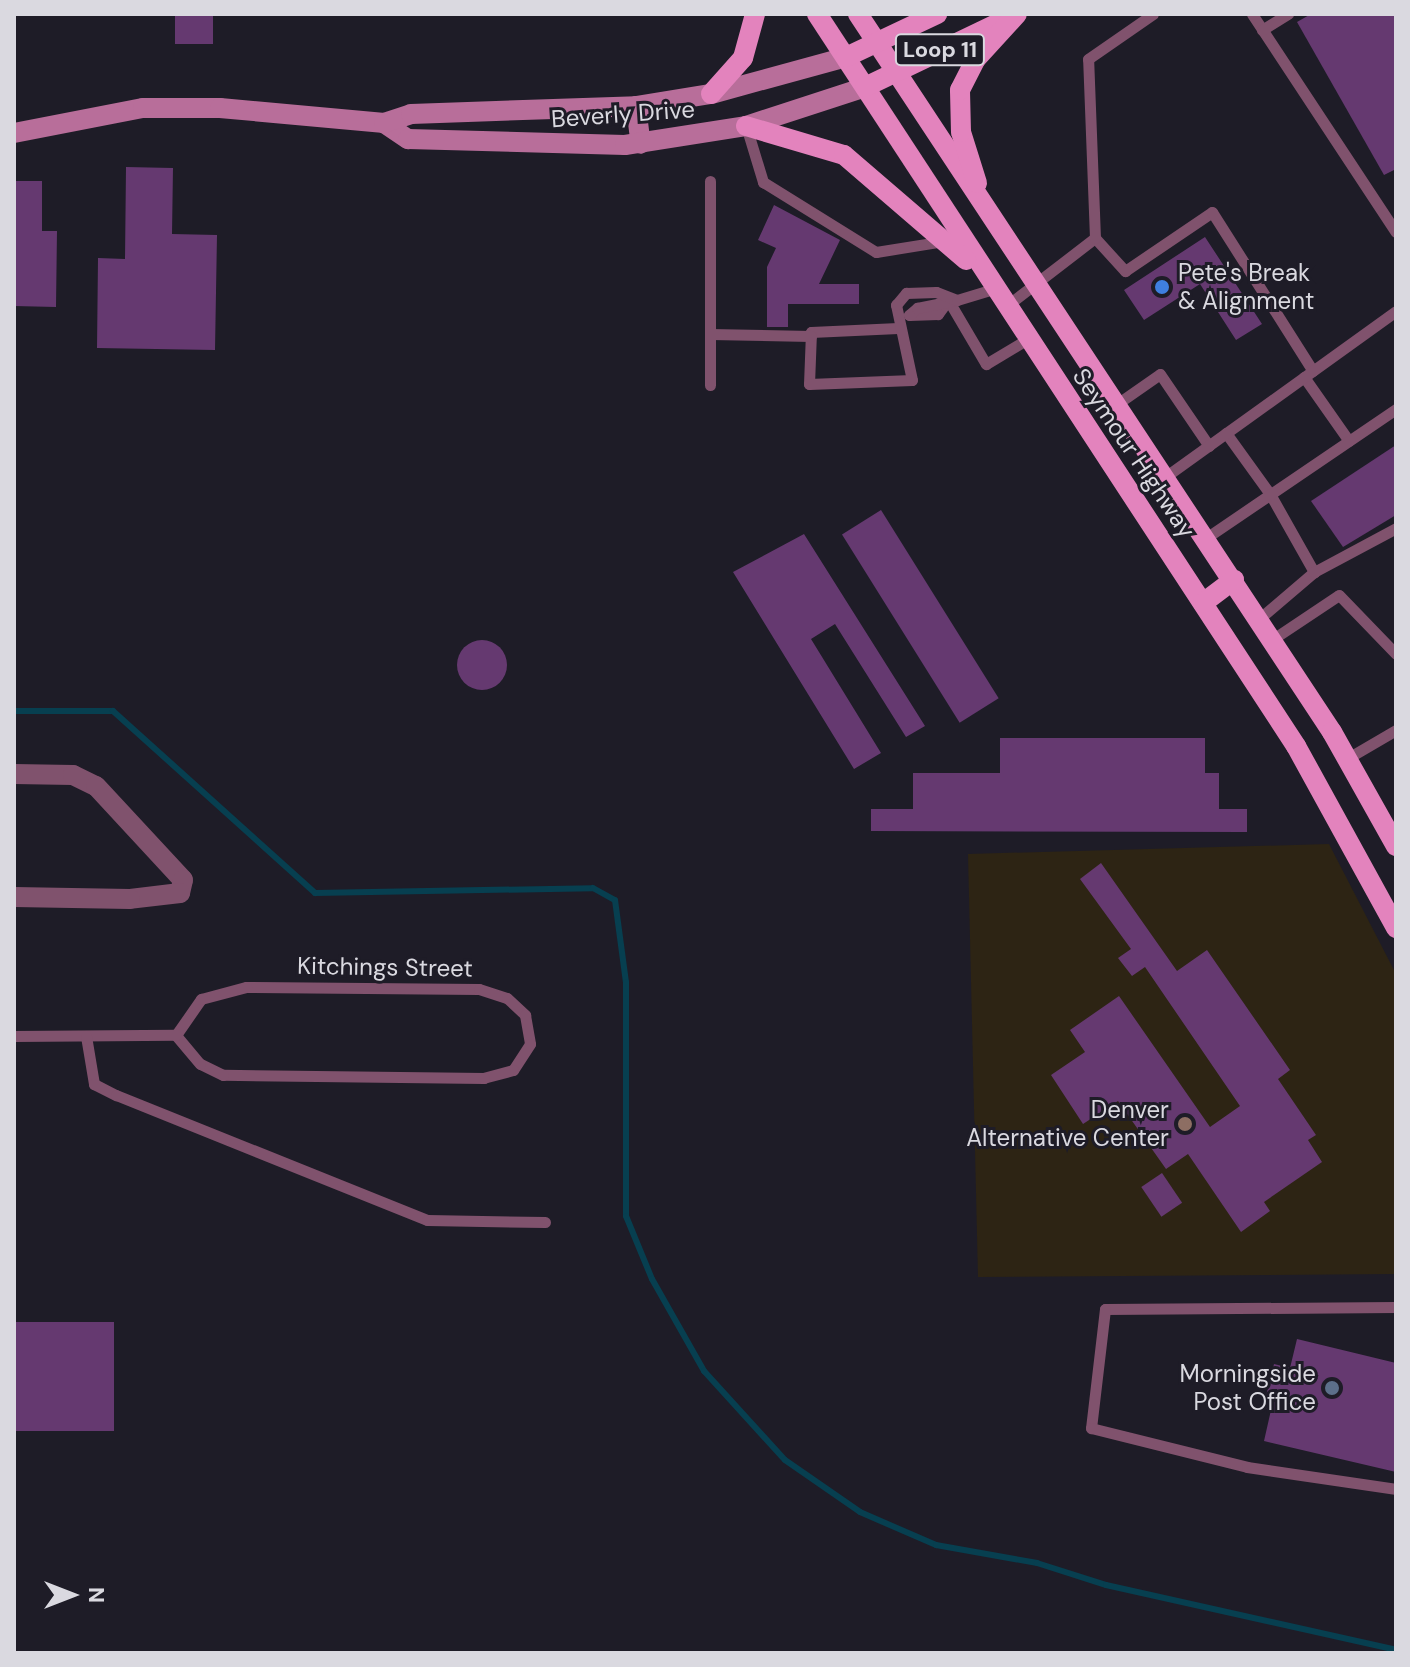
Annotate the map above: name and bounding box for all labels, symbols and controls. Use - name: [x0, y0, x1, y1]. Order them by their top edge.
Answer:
- road number: Loop 11: [894, 32, 986, 68]
- street label: Beverly Drive: [550, 95, 696, 133]
- place label: Pete's Break & Alignment: [1178, 259, 1314, 315]
- marker: Pete's Break & Alignment: [1153, 278, 1171, 296]
- street label: Seymour Highway: [1067, 363, 1201, 543]
- street label: Kitchings Street: [297, 951, 473, 983]
- place label: Denver Alternative Center: [966, 1096, 1169, 1152]
- marker: Denver Alternative Center: [1176, 1115, 1194, 1133]
- place label: Morningside Post Office: [1180, 1360, 1316, 1416]
- marker: Morningside Post Office: [1323, 1379, 1341, 1397]
- north arrow: [32, 1555, 112, 1635]
- text: N: [82, 1587, 111, 1603]

